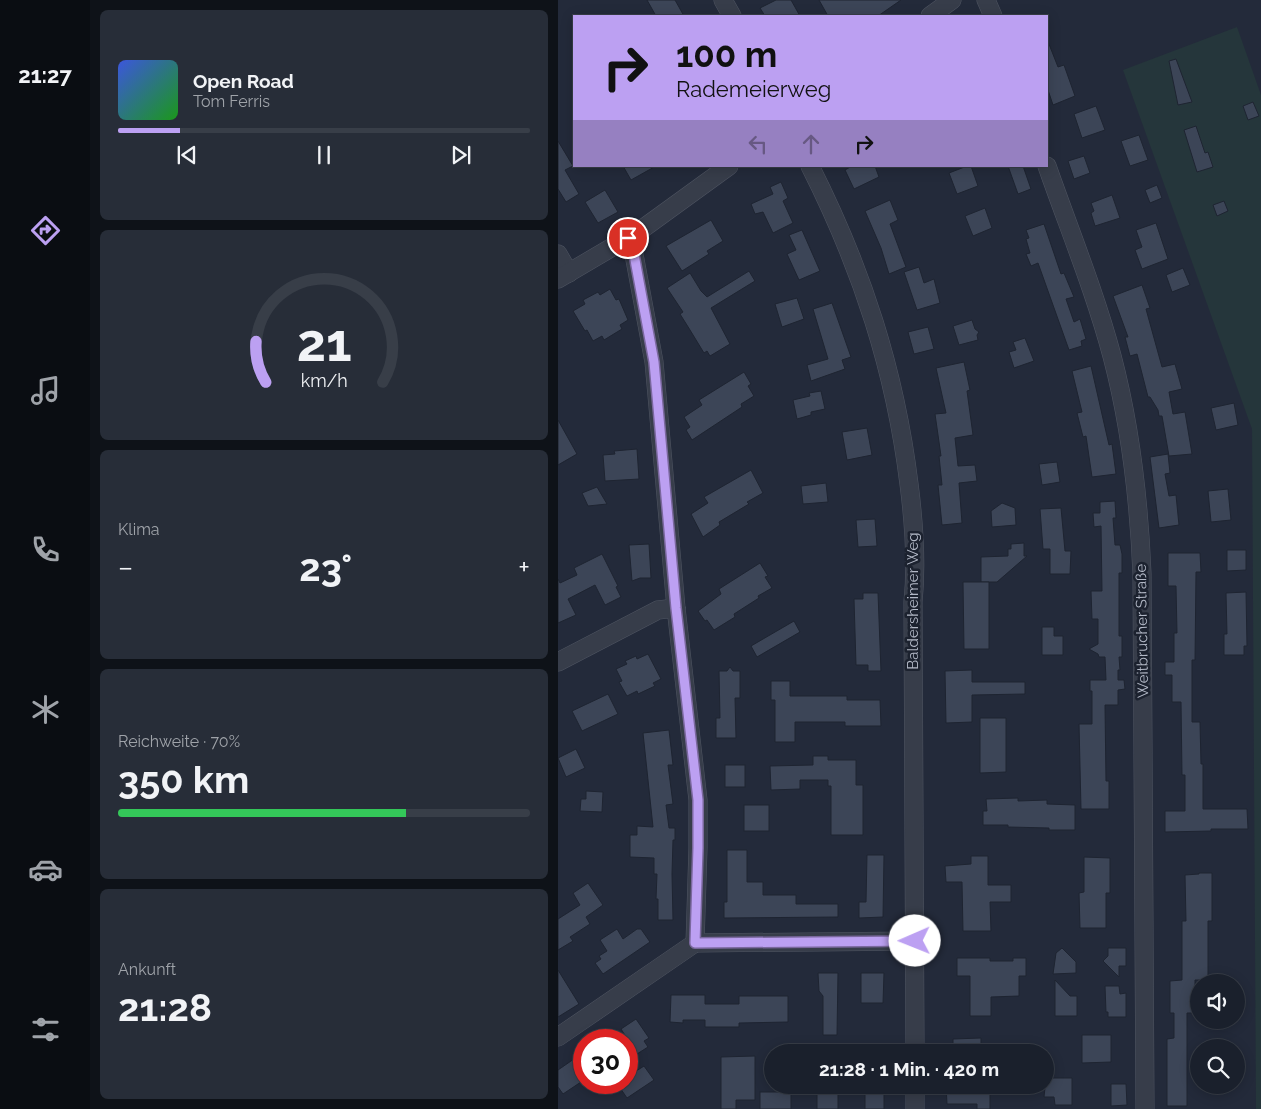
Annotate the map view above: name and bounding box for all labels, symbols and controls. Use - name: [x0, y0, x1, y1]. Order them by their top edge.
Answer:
- text: 100 m: [676, 34, 777, 75]
- icon: right: [593, 35, 658, 100]
- text: 21:27: [18, 62, 72, 88]
- text: Open Road: [193, 70, 294, 92]
- text: Rademeierweg: [676, 76, 831, 102]
- text: Tom Ferris: [193, 92, 270, 111]
- icon: left: [744, 130, 772, 158]
- icon: ahead: [797, 130, 825, 158]
- icon: right: [850, 130, 878, 158]
- icon: previous: [173, 141, 201, 169]
- icon: pause: [310, 141, 338, 169]
- icon: next: [447, 141, 475, 169]
- icon: directions: [28, 213, 63, 248]
- pin: [607, 217, 649, 259]
- icon: arrive: [614, 224, 642, 252]
- text: 21: [296, 312, 352, 373]
- text: km/h: [300, 370, 348, 391]
- icon: music: [28, 373, 63, 408]
- text: Klima: [118, 520, 160, 539]
- icon: phone: [28, 532, 63, 567]
- street label: Baldersheimer Weg: [904, 532, 922, 670]
- text: 23°: [299, 545, 352, 590]
- text: −: [118, 551, 133, 584]
- text: +: [518, 551, 530, 584]
- street label: Weitbrucher Straße: [1132, 564, 1152, 698]
- icon: climate: [28, 692, 63, 727]
- text: Reichweite · 70%: [118, 732, 240, 751]
- text: 350 km: [118, 757, 249, 802]
- icon: car: [28, 852, 63, 887]
- position arrow: [888, 914, 940, 966]
- text: Ankunft: [118, 960, 176, 979]
- map controls: [1190, 974, 1245, 1094]
- button: sound: [1190, 974, 1245, 1029]
- text: 21:28: [118, 985, 212, 1030]
- icon: filters: [28, 1012, 63, 1047]
- speed limit sign: 30: [573, 1029, 638, 1094]
- button: search: [1190, 1039, 1245, 1094]
- text: 21:28 · 1 Min. · 420 m: [819, 1058, 999, 1080]

